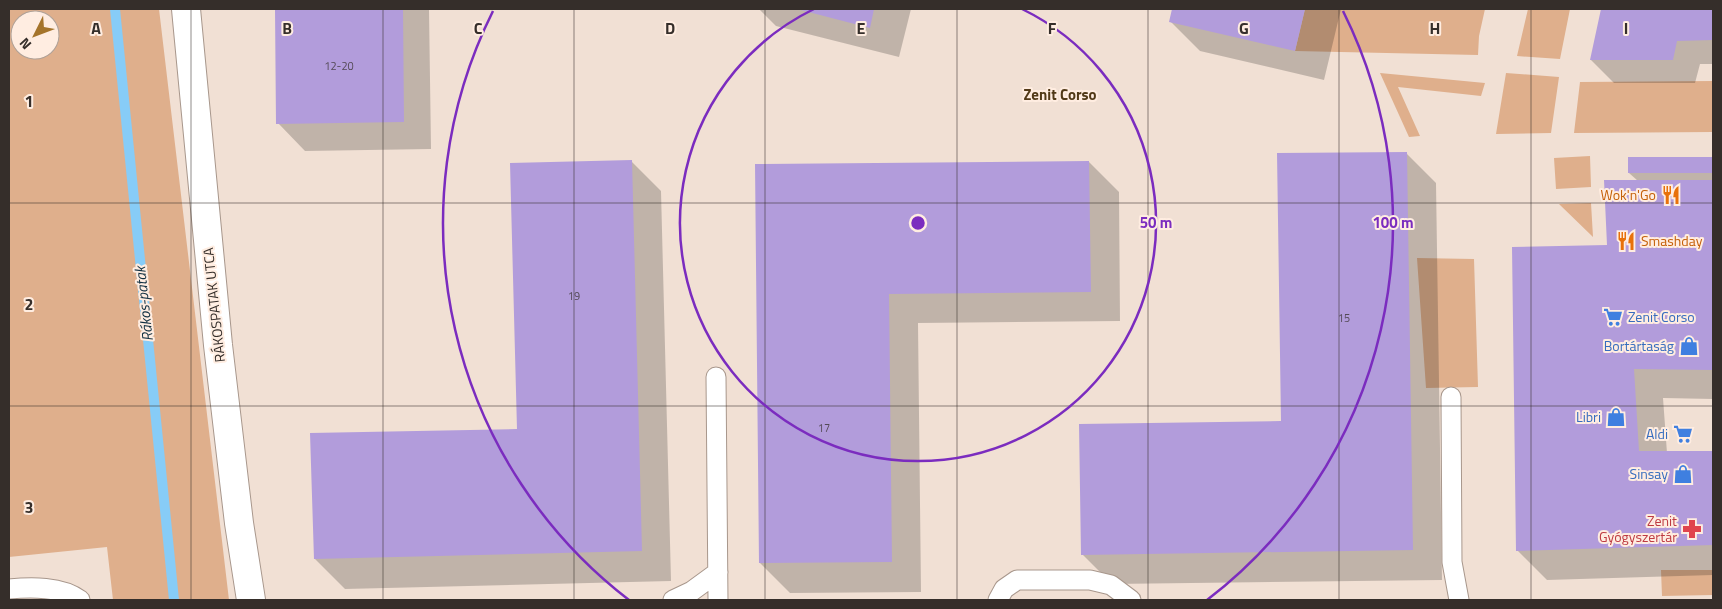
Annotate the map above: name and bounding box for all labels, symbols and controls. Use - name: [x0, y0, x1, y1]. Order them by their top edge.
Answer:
- north arrow: [10, 10, 60, 60]
- text: A: [91, 16, 101, 40]
- text: B: [282, 16, 292, 40]
- text: C: [474, 16, 483, 40]
- text: D: [665, 16, 675, 40]
- text: E: [857, 16, 866, 40]
- text: F: [1048, 16, 1057, 40]
- text: G: [1239, 16, 1249, 40]
- text: H: [1430, 16, 1440, 40]
- text: I: [1624, 16, 1628, 40]
- text: N: [14, 33, 36, 55]
- house number: 12-20: [324, 58, 354, 74]
- district label: Zenit Corso: [1023, 83, 1097, 106]
- text: 1: [25, 89, 33, 113]
- place label: Wok'n'Go: [1601, 184, 1656, 205]
- restaurant icon: Wok'n'Go: [1660, 184, 1682, 206]
- text: 50 m: [1140, 211, 1172, 234]
- text: 100 m: [1372, 211, 1414, 234]
- centre of rings: [909, 214, 927, 232]
- restaurant icon: Smashday: [1615, 230, 1637, 252]
- place label: Smashday: [1641, 230, 1703, 251]
- street label: RÁKOSPATAK UTCA: [197, 246, 230, 363]
- water label: Rákos-patak: [128, 263, 159, 343]
- house number: 19: [568, 288, 580, 304]
- text: 2: [25, 292, 33, 316]
- supermarket icon: Zenit Corso: [1602, 306, 1624, 328]
- place label: Zenit Corso: [1628, 306, 1695, 327]
- house number: 15: [1338, 310, 1350, 326]
- place label: Bortártaság: [1604, 335, 1674, 356]
- shop icon: Bortártaság: [1678, 335, 1700, 357]
- place label: Libri: [1576, 406, 1601, 427]
- shop icon: Libri: [1605, 406, 1627, 428]
- house number: 17: [818, 420, 830, 436]
- place label: Aldi: [1646, 423, 1668, 444]
- supermarket icon: Aldi: [1672, 423, 1694, 445]
- place label: Sinsay: [1630, 463, 1668, 484]
- shop icon: Sinsay: [1672, 463, 1694, 485]
- text: 3: [25, 495, 33, 519]
- place label: Zenit Gyógyszertár: [1599, 510, 1677, 547]
- pharmacy icon: Zenit Gyógyszertár: [1681, 518, 1703, 540]

